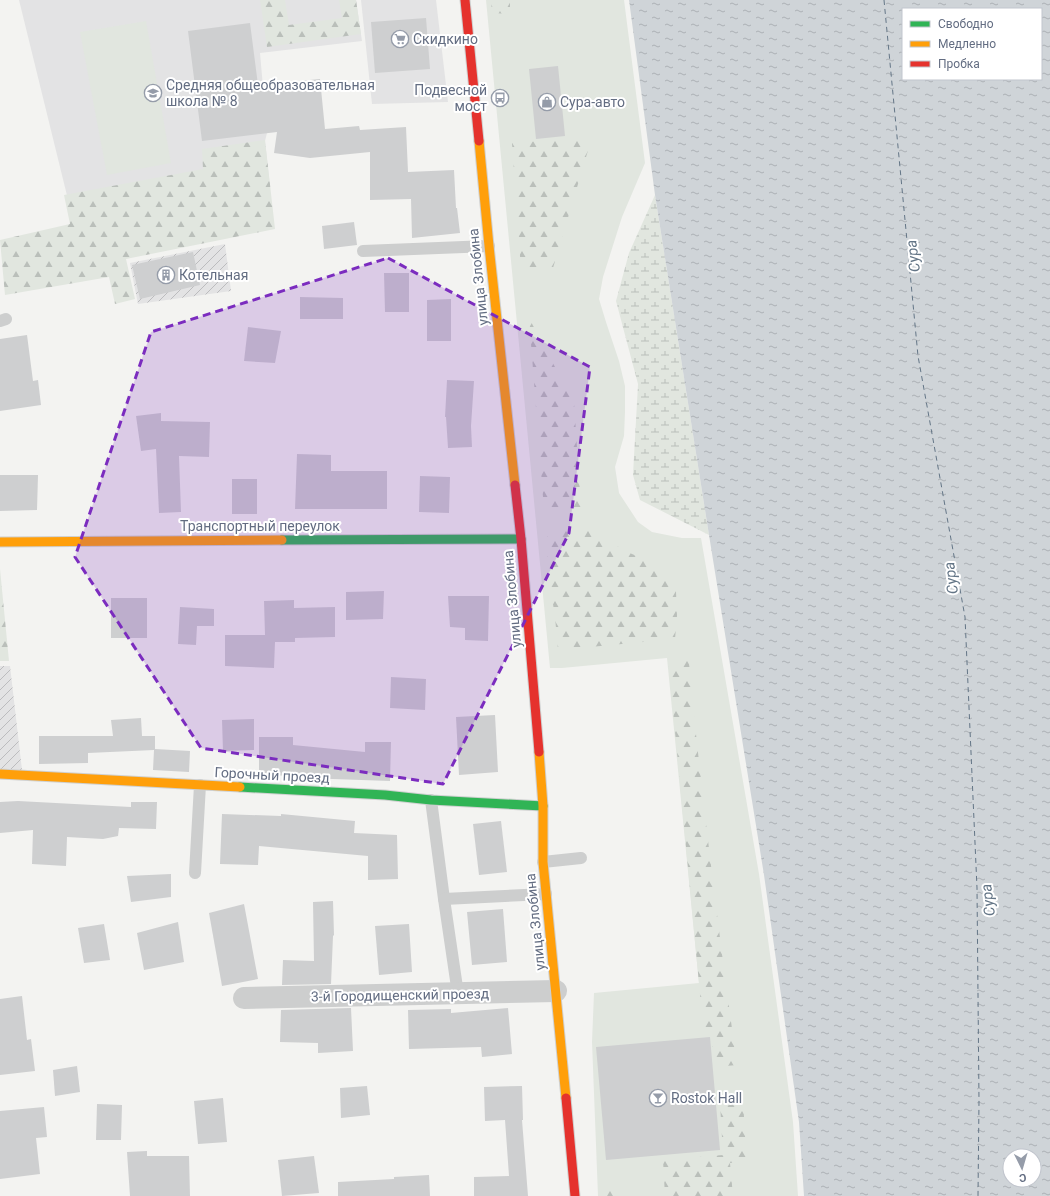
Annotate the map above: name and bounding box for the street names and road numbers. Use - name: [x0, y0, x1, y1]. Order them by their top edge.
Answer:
- street label: улица Злобина: [465, 228, 491, 326]
- street label: Транспортный переулок: [180, 518, 340, 534]
- street label: улица Злобина: [500, 550, 524, 648]
- street label: Горочный проезд: [214, 764, 331, 786]
- street label: улица Злобина: [522, 873, 548, 971]
- street label: 3-й Городищенский проезд: [311, 985, 490, 1005]

